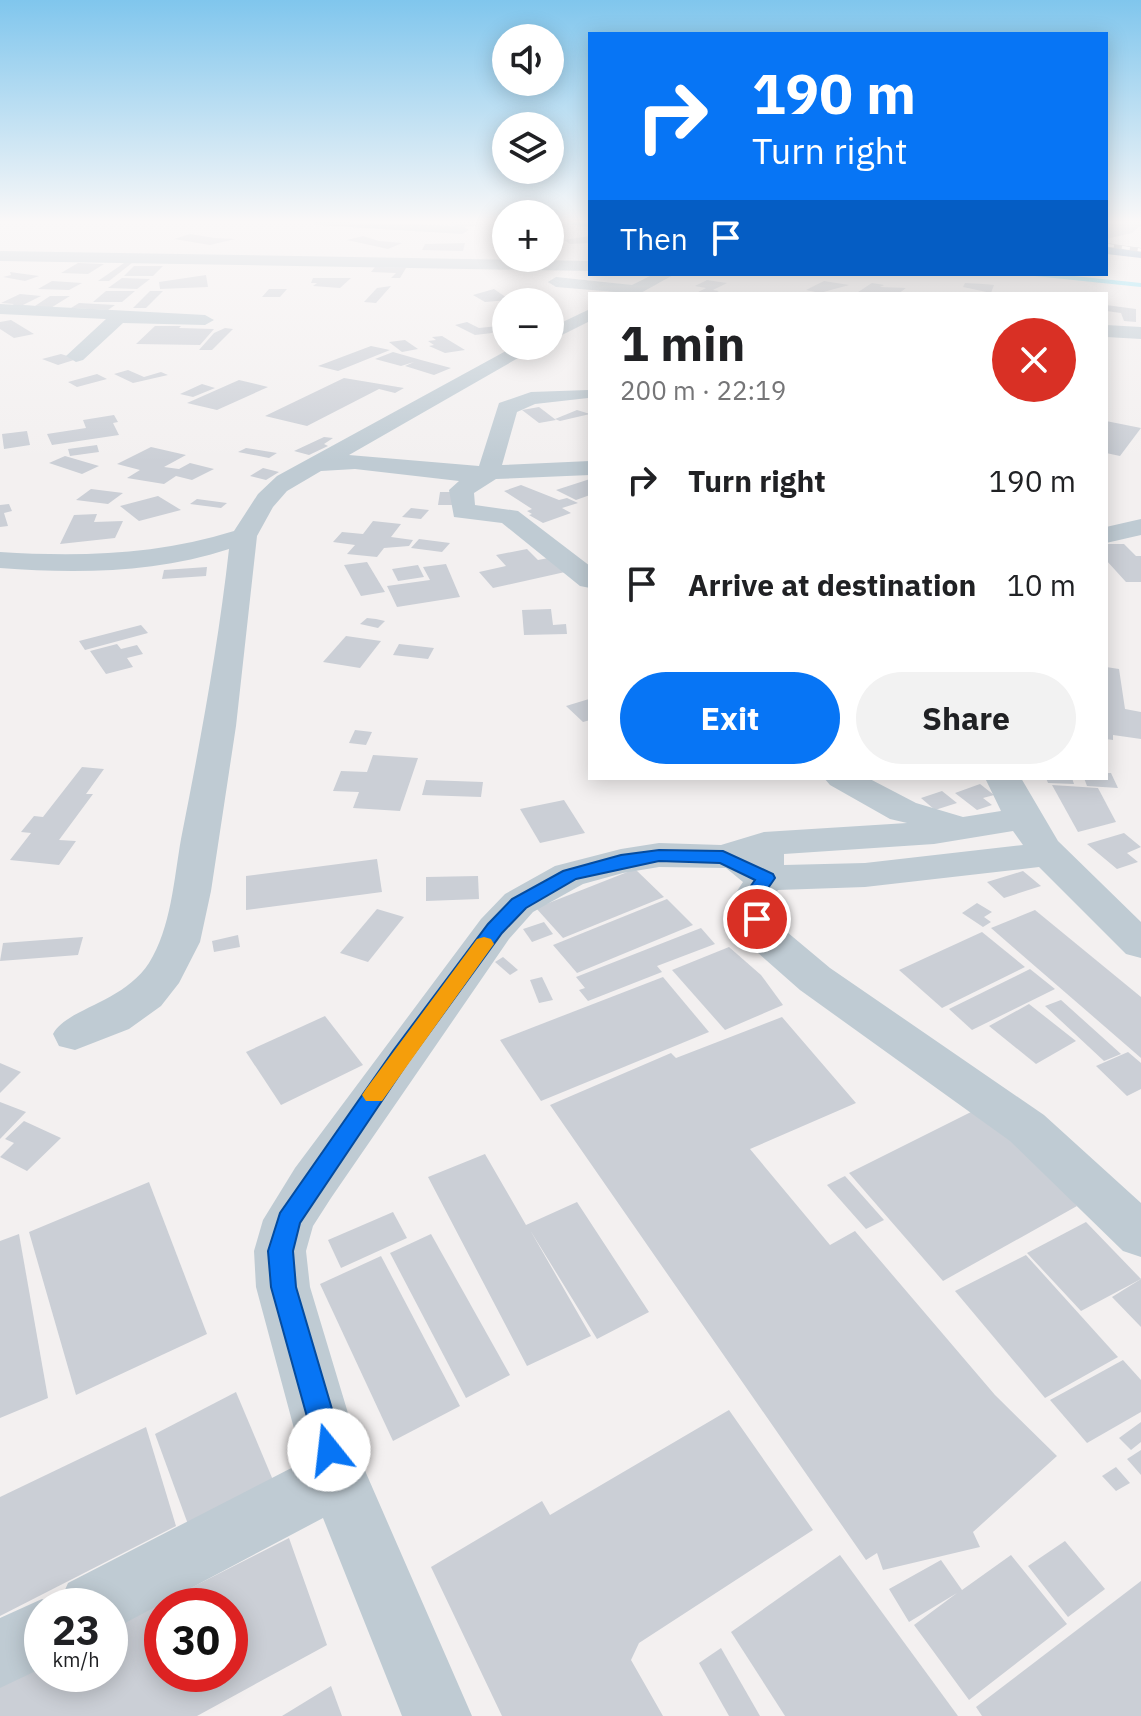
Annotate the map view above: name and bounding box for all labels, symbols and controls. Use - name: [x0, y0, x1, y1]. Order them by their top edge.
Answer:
- map controls: [492, 24, 564, 360]
- button: sound: [492, 24, 564, 96]
- text: 190 m: [752, 57, 916, 129]
- icon: right: [620, 64, 724, 168]
- button: layers: [492, 112, 564, 184]
- text: Turn right: [752, 127, 908, 174]
- button: +: [492, 200, 564, 272]
- icon: arrive: [704, 216, 748, 260]
- text: Then: [620, 219, 688, 258]
- button: −: [492, 288, 564, 360]
- text: 1 min: [620, 312, 745, 374]
- button: close: [992, 318, 1076, 402]
- text: 200 m · 22:19: [620, 373, 786, 407]
- icon: right: [620, 458, 664, 502]
- text: Turn right: [688, 461, 826, 500]
- text: 190 m: [989, 461, 1076, 500]
- icon: arrive: [620, 562, 664, 606]
- text: Arrive at destination: [688, 565, 976, 604]
- text: 10 m: [1007, 565, 1076, 604]
- button: Exit: [620, 672, 840, 764]
- button: Share: [856, 672, 1076, 764]
- pin: [723, 885, 791, 953]
- icon: arrive: [735, 897, 779, 941]
- position arrow: [287, 1408, 371, 1492]
- speed limit sign: 30: [144, 1588, 248, 1692]
- text: 23: [52, 1604, 100, 1656]
- text: km/h: [52, 1646, 100, 1673]

